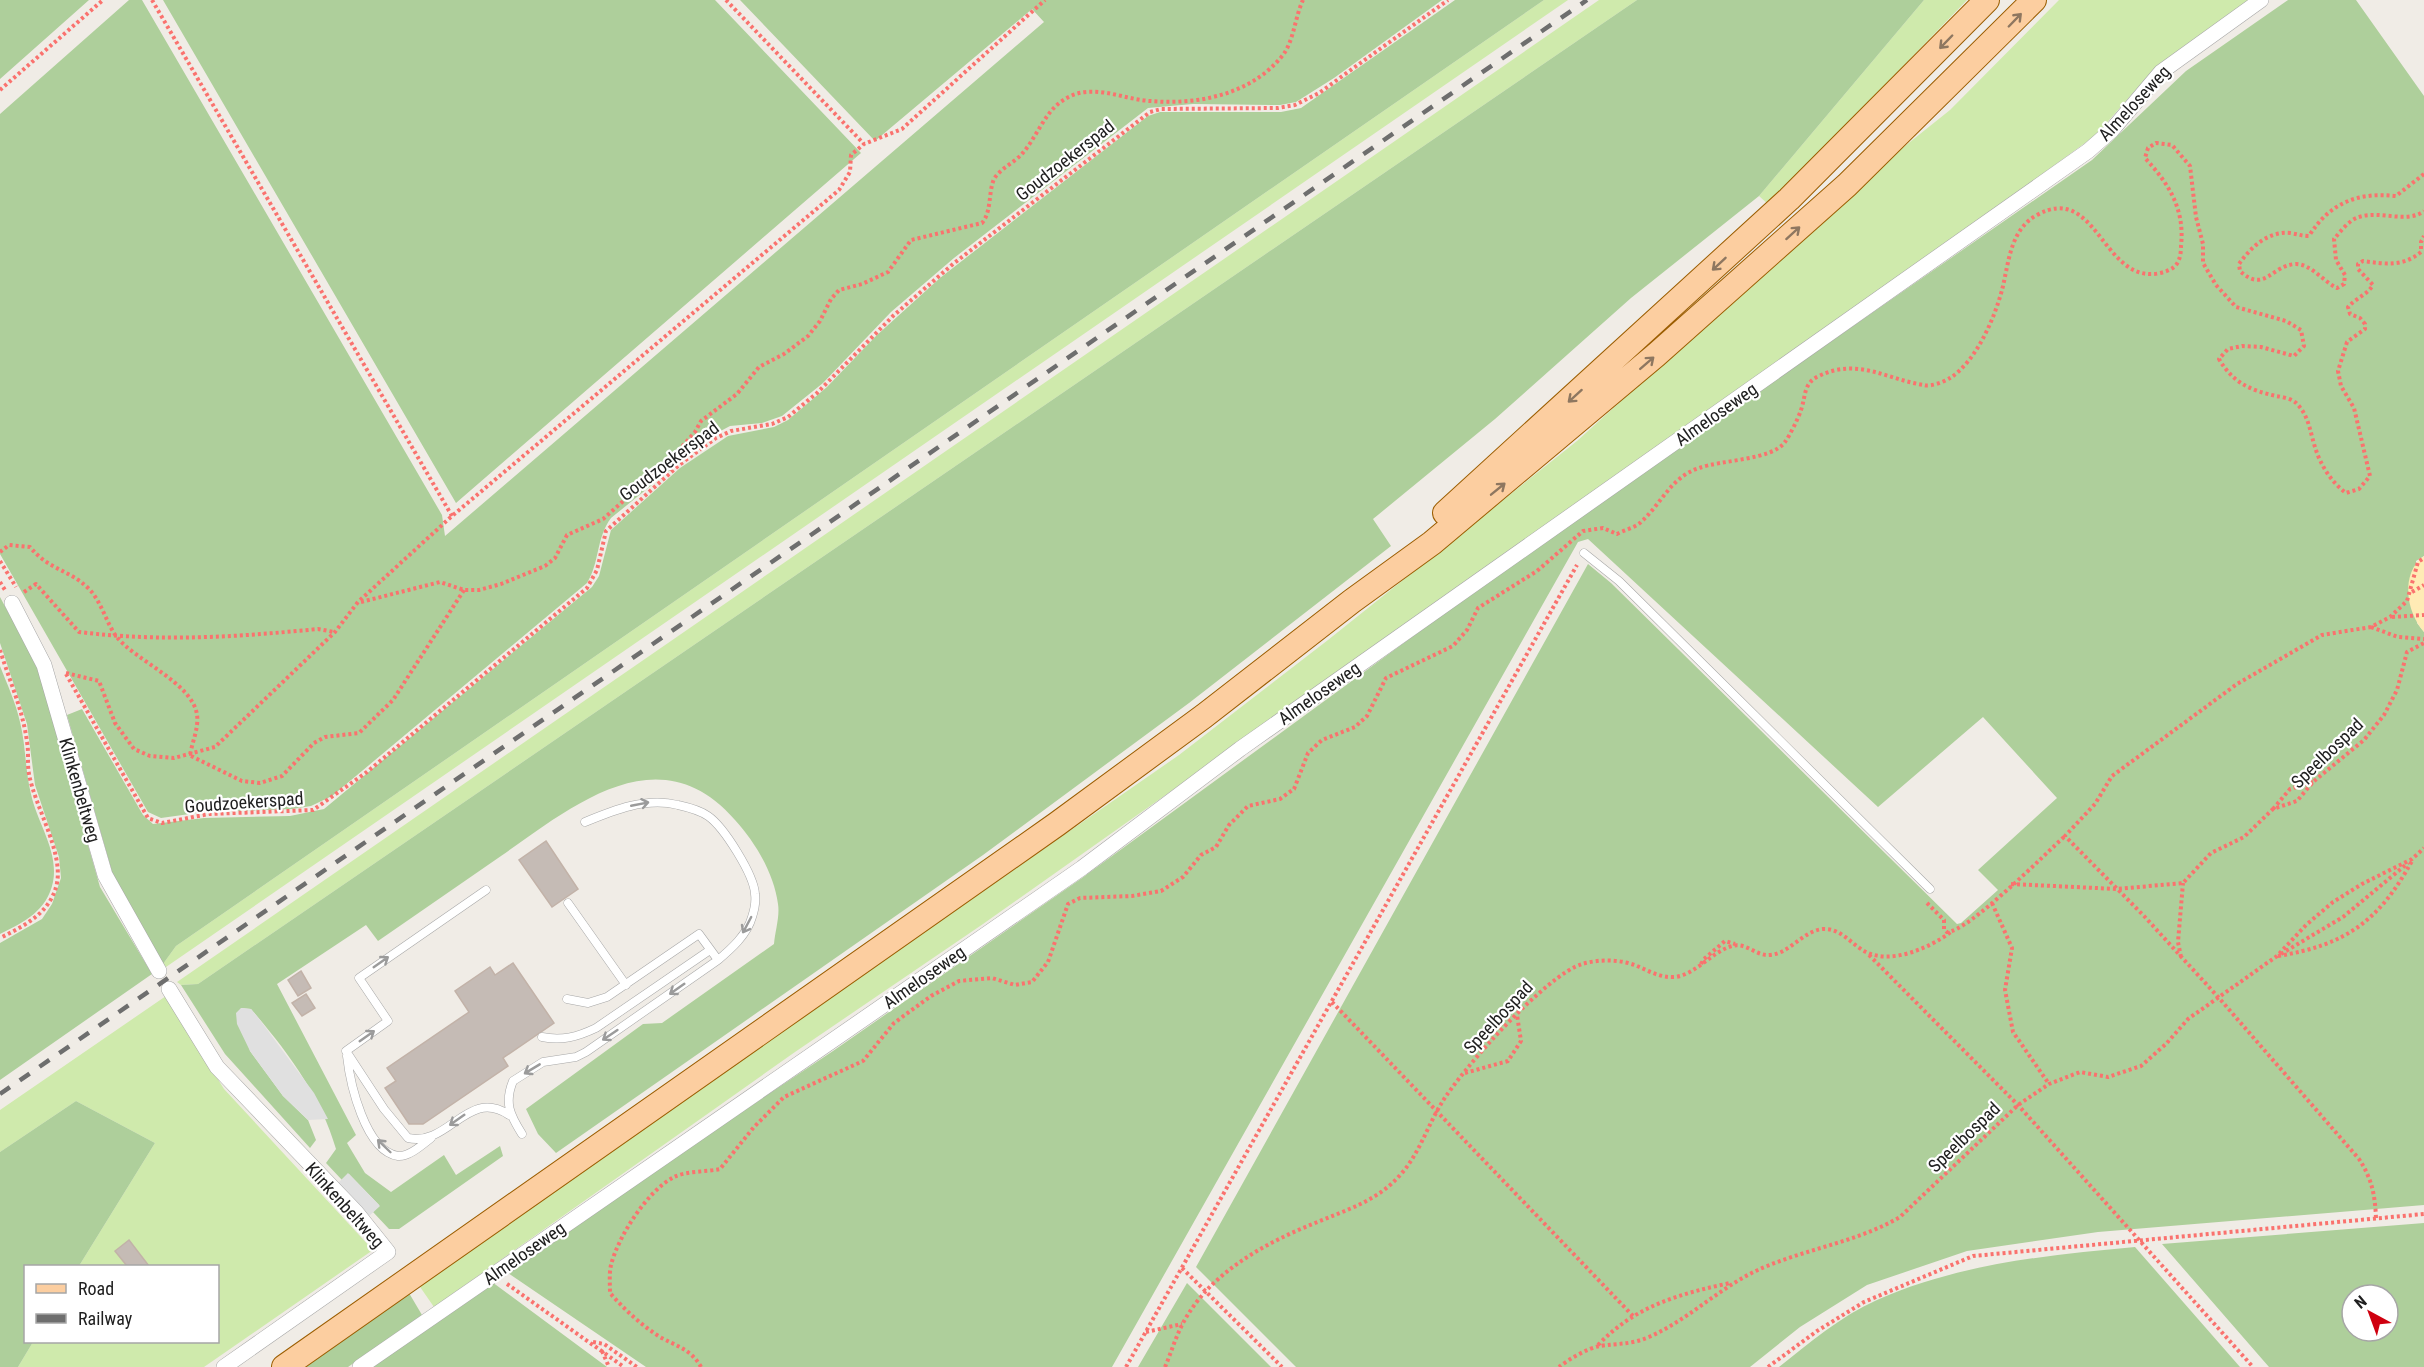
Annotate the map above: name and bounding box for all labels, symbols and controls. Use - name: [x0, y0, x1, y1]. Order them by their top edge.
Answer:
- one-way arrow: [2008, 12, 2023, 27]
- one-way arrow: [1939, 35, 1953, 50]
- street label: Almeloseweg: [2094, 61, 2174, 145]
- street label: Goudzoekerspad: [1012, 115, 1118, 205]
- one-way arrow: [1785, 226, 1800, 240]
- one-way arrow: [1712, 257, 1727, 271]
- one-way arrow: [1639, 356, 1654, 370]
- street label: Almeloseweg: [1671, 378, 1761, 450]
- one-way arrow: [1568, 389, 1583, 403]
- street label: Goudzoekerspad: [615, 417, 723, 505]
- one-way arrow: [1490, 483, 1506, 496]
- street label: Almeloseweg: [1274, 657, 1364, 729]
- street label: Speelbospad: [2287, 714, 2367, 792]
- street label: Klinkenbeltweg: [55, 735, 105, 845]
- street label: Goudzoekerspad: [184, 787, 304, 817]
- one-way arrow: [630, 799, 650, 810]
- one-way arrow: [741, 916, 753, 933]
- street label: Almeloseweg: [879, 941, 969, 1013]
- one-way arrow: [372, 956, 389, 968]
- street label: Speelbospad: [1459, 976, 1537, 1058]
- one-way arrow: [669, 983, 685, 995]
- one-way arrow: [603, 1029, 619, 1041]
- one-way arrow: [359, 1030, 375, 1042]
- one-way arrow: [524, 1063, 541, 1075]
- street label: Speelbospad: [1924, 1098, 2004, 1176]
- one-way arrow: [449, 1114, 465, 1126]
- one-way arrow: [376, 1139, 391, 1153]
- street label: Klinkenbeltweg: [301, 1158, 389, 1252]
- street label: Almeloseweg: [479, 1217, 569, 1289]
- legend: [24, 1265, 219, 1343]
- text: Road: [78, 1278, 114, 1299]
- north arrow: [2340, 1283, 2400, 1343]
- text: N: [2351, 1292, 2370, 1312]
- text: Railway: [78, 1308, 133, 1329]

